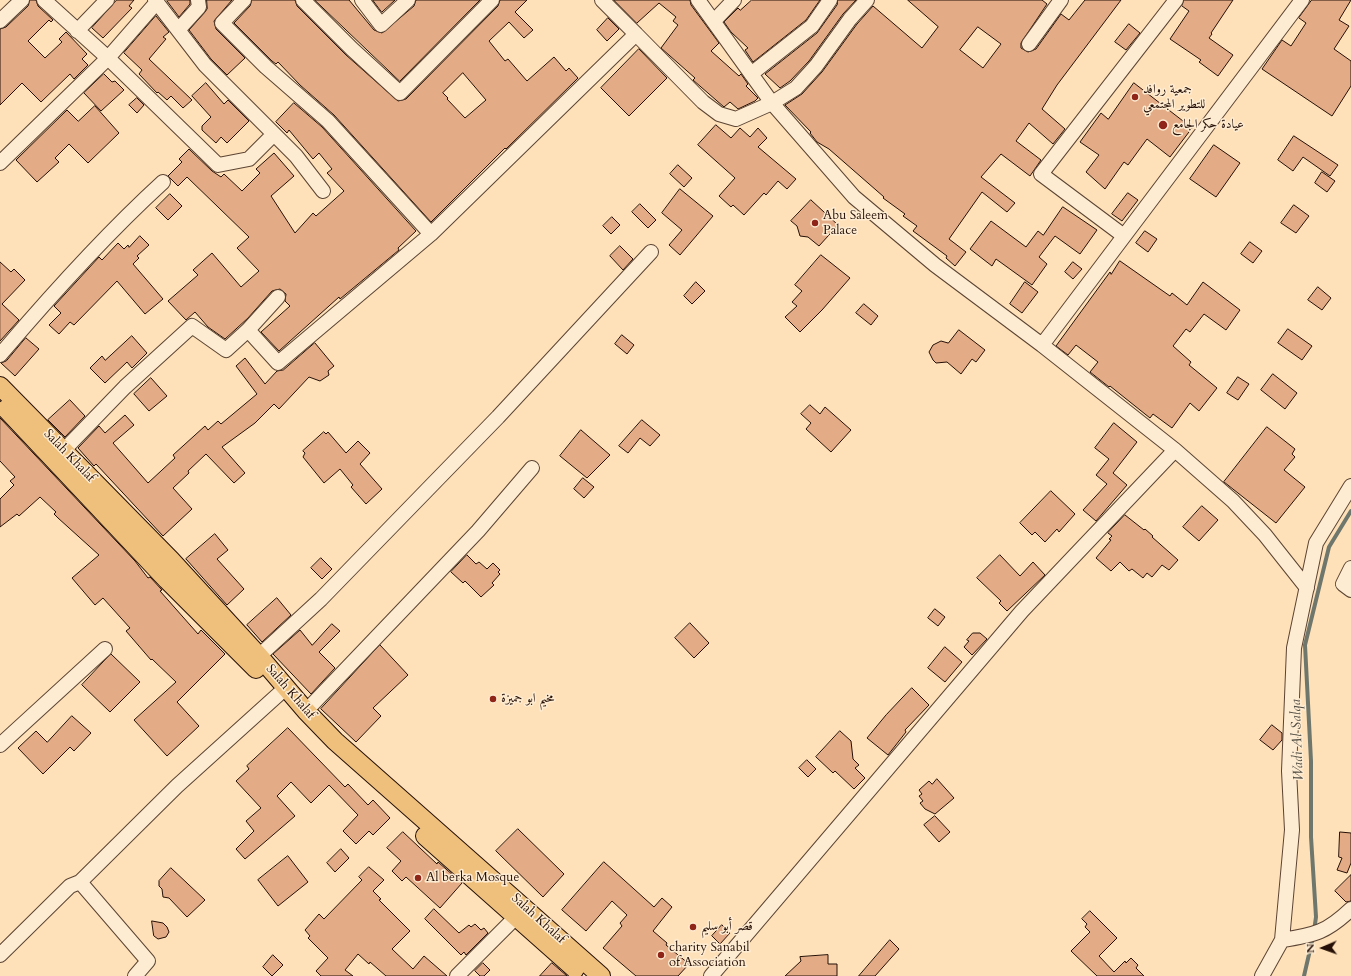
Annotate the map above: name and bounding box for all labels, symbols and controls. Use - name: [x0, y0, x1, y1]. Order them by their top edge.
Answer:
- place label: جمعية روافد للتطوير المجتمعي: [1143, 82, 1205, 113]
- marker: جمعية روافد للتطوير المجتمعي: [1130, 92, 1140, 102]
- place label: عيادة حكر الجامع: [1172, 117, 1244, 133]
- marker: عيادة حكر الجامع: [1157, 119, 1169, 131]
- place label: Abu Saleem Palace: [823, 208, 888, 239]
- marker: Abu Saleem Palace: [810, 218, 820, 228]
- street label: Salah Khalaf: [40, 426, 98, 486]
- street label: Salah Khalaf: [262, 662, 318, 722]
- place label: مخيم ابو جميزة: [501, 691, 554, 707]
- marker: مخيم ابو جميزة: [488, 694, 498, 704]
- water label: Wadi Al Salqa: [1288, 699, 1308, 781]
- place label: Al berka Mosque: [426, 870, 519, 886]
- marker: Al berka Mosque: [413, 873, 423, 883]
- street label: Salah Khalaf: [508, 891, 568, 947]
- place label: قصر أبو سليم: [701, 919, 753, 935]
- marker: قصر أبو سليم: [688, 922, 698, 932]
- north arrow: [1303, 928, 1343, 968]
- place label: charity Sanabil of Association: [669, 940, 750, 971]
- text: N: [1303, 943, 1318, 953]
- marker: charity Sanabil of Association: [656, 950, 666, 960]

